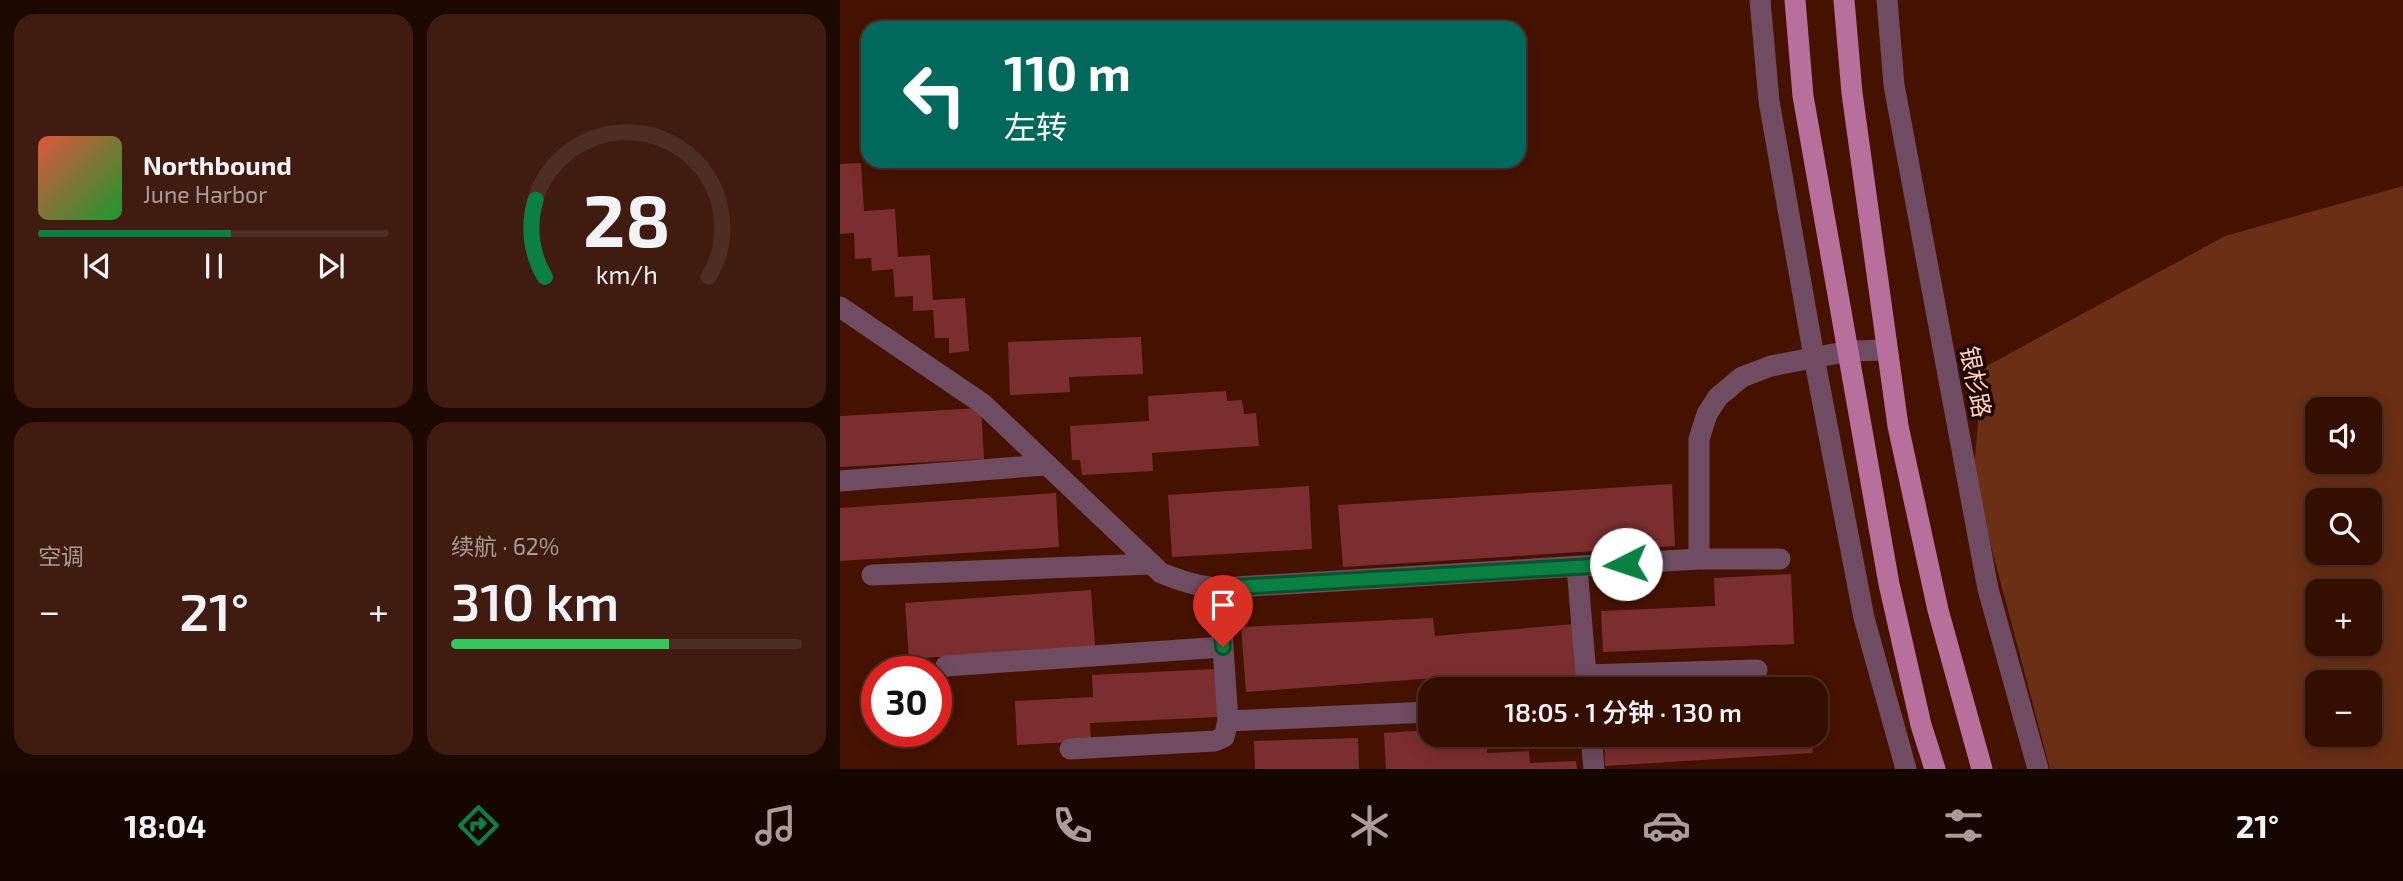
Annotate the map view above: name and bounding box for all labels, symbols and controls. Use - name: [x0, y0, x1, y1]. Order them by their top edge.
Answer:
- text: 110 m: [1004, 42, 1131, 101]
- icon: left: [889, 49, 980, 140]
- text: 左转: [1004, 107, 1068, 145]
- text: Northbound: [143, 149, 292, 180]
- text: 28: [583, 174, 670, 262]
- text: June Harbor: [143, 180, 267, 208]
- icon: previous: [78, 247, 116, 285]
- icon: pause: [195, 247, 233, 285]
- icon: next: [312, 247, 350, 285]
- text: km/h: [595, 259, 658, 289]
- street label: 银杉路: [1955, 344, 1998, 420]
- map controls: [2305, 397, 2382, 747]
- button: sound: [2305, 397, 2382, 474]
- button: search: [2305, 488, 2382, 565]
- position arrow: [1589, 527, 1663, 601]
- text: 续航 · 62%: [451, 532, 559, 560]
- text: 空调: [38, 542, 84, 570]
- text: 310 km: [451, 569, 619, 631]
- pin: [1193, 575, 1253, 647]
- text: 21°: [179, 579, 249, 641]
- button: +: [2305, 579, 2382, 656]
- icon: arrive: [1204, 586, 1242, 624]
- text: −: [38, 587, 60, 633]
- text: +: [368, 587, 389, 633]
- speed limit sign: 30: [861, 656, 952, 747]
- button: −: [2305, 670, 2382, 747]
- text: 18:05 · 1 分钟 · 130 m: [1504, 696, 1742, 727]
- icon: directions: [454, 801, 503, 850]
- icon: music: [751, 801, 800, 850]
- icon: phone: [1048, 801, 1097, 850]
- icon: climate: [1345, 801, 1394, 850]
- icon: car: [1642, 801, 1691, 850]
- icon: filters: [1939, 801, 1988, 850]
- text: 18:04: [124, 806, 207, 844]
- text: 21°: [2236, 806, 2279, 844]

